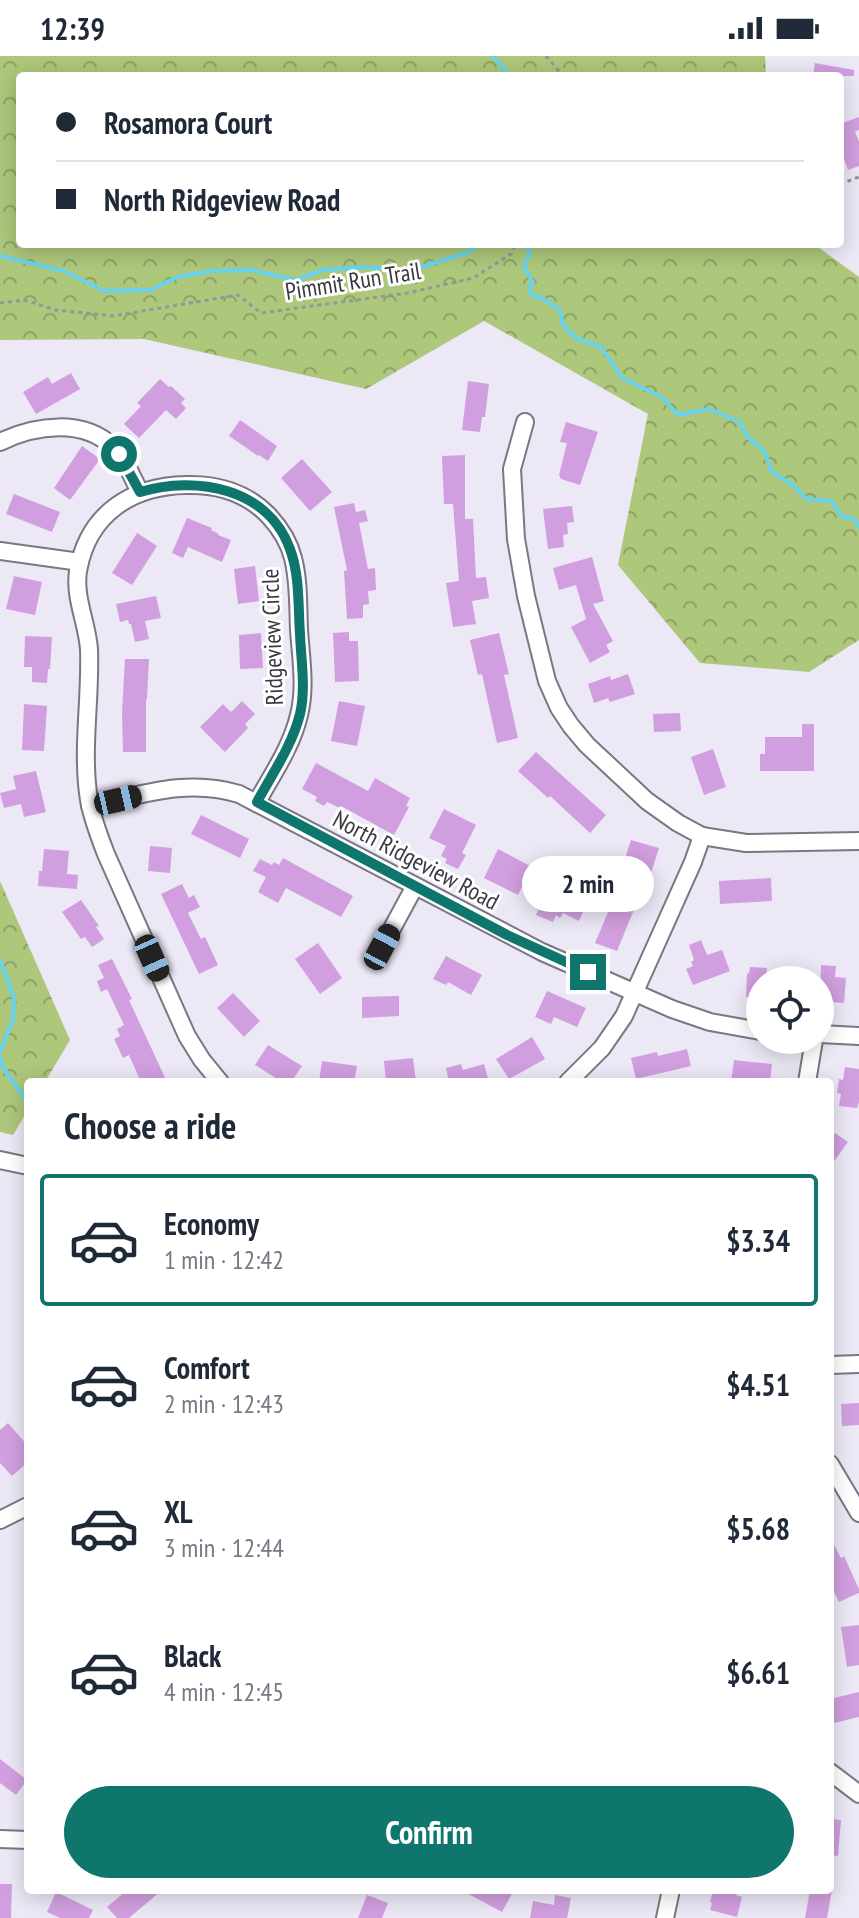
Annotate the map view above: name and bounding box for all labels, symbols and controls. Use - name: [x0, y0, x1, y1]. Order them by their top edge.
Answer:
- text: 12:39: [40, 9, 105, 48]
- text: Rosamora Court: [104, 103, 272, 142]
- text: North Ridgeview Road: [104, 180, 340, 219]
- street label: Pimmit Run Trail: [283, 255, 423, 307]
- route start: [101, 436, 137, 472]
- street label: Ridgeview Circle: [254, 568, 290, 706]
- car: [92, 783, 144, 817]
- street label: North Ridgeview Road: [328, 803, 504, 917]
- callout: 2 min: [522, 856, 654, 912]
- text: 2 min: [562, 867, 614, 900]
- car: [360, 920, 404, 974]
- car: [131, 931, 173, 985]
- route end: [570, 954, 606, 990]
- map controls: [746, 966, 834, 1054]
- button: locate: [746, 966, 834, 1054]
- text: Choose a ride: [64, 1102, 236, 1149]
- icon: car: [68, 1204, 140, 1276]
- text: Economy: [164, 1204, 259, 1243]
- text: $3.34: [726, 1221, 790, 1260]
- text: 1 min · 12:42: [164, 1243, 284, 1276]
- icon: car: [68, 1348, 140, 1420]
- text: Comfort: [164, 1348, 250, 1387]
- text: $4.51: [726, 1365, 790, 1404]
- text: 2 min · 12:43: [164, 1387, 284, 1420]
- icon: car: [68, 1492, 140, 1564]
- text: XL: [164, 1492, 193, 1531]
- text: $5.68: [726, 1509, 790, 1548]
- text: 3 min · 12:44: [164, 1531, 284, 1564]
- icon: car: [68, 1636, 140, 1708]
- text: Black: [164, 1636, 221, 1675]
- text: $6.61: [726, 1653, 790, 1692]
- text: 4 min · 12:45: [164, 1675, 284, 1708]
- button: Confirm: [64, 1786, 794, 1878]

